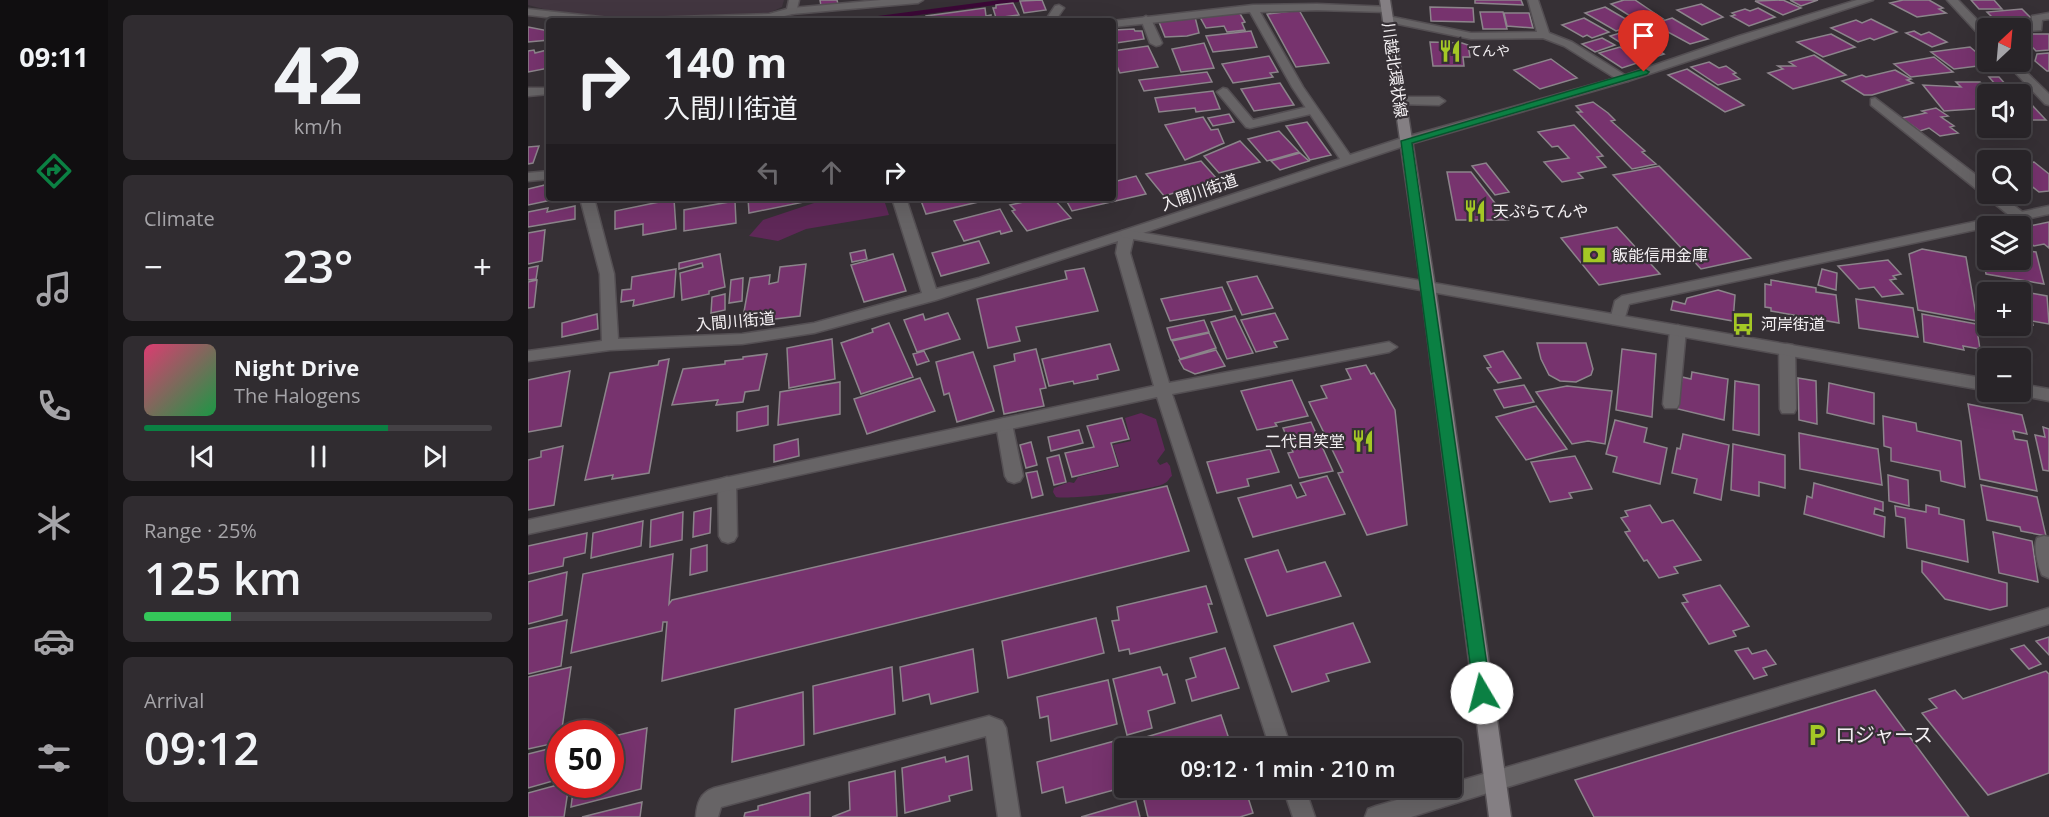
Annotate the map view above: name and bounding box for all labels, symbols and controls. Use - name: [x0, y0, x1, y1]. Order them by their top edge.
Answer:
- pin: [1618, 10, 1669, 72]
- north arrow: [1977, 18, 2031, 72]
- map controls: [1977, 18, 2031, 402]
- icon: arrive: [1627, 19, 1660, 52]
- text: 42: [273, 21, 363, 127]
- street label: 川越北環状線: [1377, 21, 1413, 119]
- text: 140 m: [663, 33, 787, 90]
- text: 09:11: [19, 38, 89, 75]
- restaurant icon: てんや: [1437, 38, 1463, 64]
- place label: てんや: [1468, 41, 1510, 60]
- icon: right: [564, 42, 642, 120]
- button: sound: [1977, 84, 2031, 138]
- text: 入間川街道: [663, 89, 798, 126]
- text: km/h: [294, 113, 342, 140]
- icon: directions: [33, 150, 75, 192]
- button: search: [1977, 150, 2031, 204]
- icon: left: [752, 156, 785, 189]
- icon: ahead: [815, 156, 848, 189]
- icon: right: [878, 156, 911, 189]
- street label: 入間川街道: [1158, 169, 1240, 215]
- restaurant icon: 天ぷらてんや: [1462, 198, 1488, 224]
- place label: 天ぷらてんや: [1493, 200, 1589, 222]
- text: Climate: [144, 205, 215, 232]
- button: layers: [1977, 216, 2031, 270]
- text: 23°: [283, 235, 353, 296]
- bank icon: 飯能信用金庫: [1581, 242, 1607, 268]
- text: −: [144, 244, 163, 289]
- text: +: [473, 244, 492, 289]
- place label: 飯能信用金庫: [1612, 244, 1708, 266]
- icon: music: [33, 268, 75, 310]
- button: +: [1977, 282, 2031, 336]
- street label: 入間川街道: [694, 307, 776, 335]
- bus stop icon: 河岸街道: [1730, 311, 1756, 337]
- place label: 河岸街道: [1761, 313, 1825, 335]
- button: −: [1977, 348, 2031, 402]
- text: Night Drive: [234, 352, 359, 382]
- text: The Halogens: [234, 382, 361, 409]
- icon: phone: [33, 385, 75, 427]
- restaurant icon: 二代目笑堂: [1350, 428, 1376, 454]
- place label: 二代目笑堂: [1265, 430, 1345, 452]
- icon: previous: [186, 440, 219, 473]
- icon: pause: [302, 440, 335, 473]
- icon: next: [418, 440, 451, 473]
- icon: climate: [33, 502, 75, 544]
- text: Range · 25%: [144, 517, 257, 544]
- text: 125 km: [144, 547, 302, 608]
- icon: car: [33, 620, 75, 662]
- position arrow: [1450, 661, 1514, 725]
- text: Arrival: [144, 687, 204, 714]
- text: 09:12: [144, 717, 259, 778]
- speed limit sign: 50: [546, 720, 624, 798]
- place label: ロジャース: [1835, 721, 1933, 748]
- parking icon: ロジャース: [1804, 722, 1830, 748]
- icon: filters: [33, 737, 75, 779]
- text: 09:12 · 1 min · 210 m: [1180, 753, 1396, 783]

